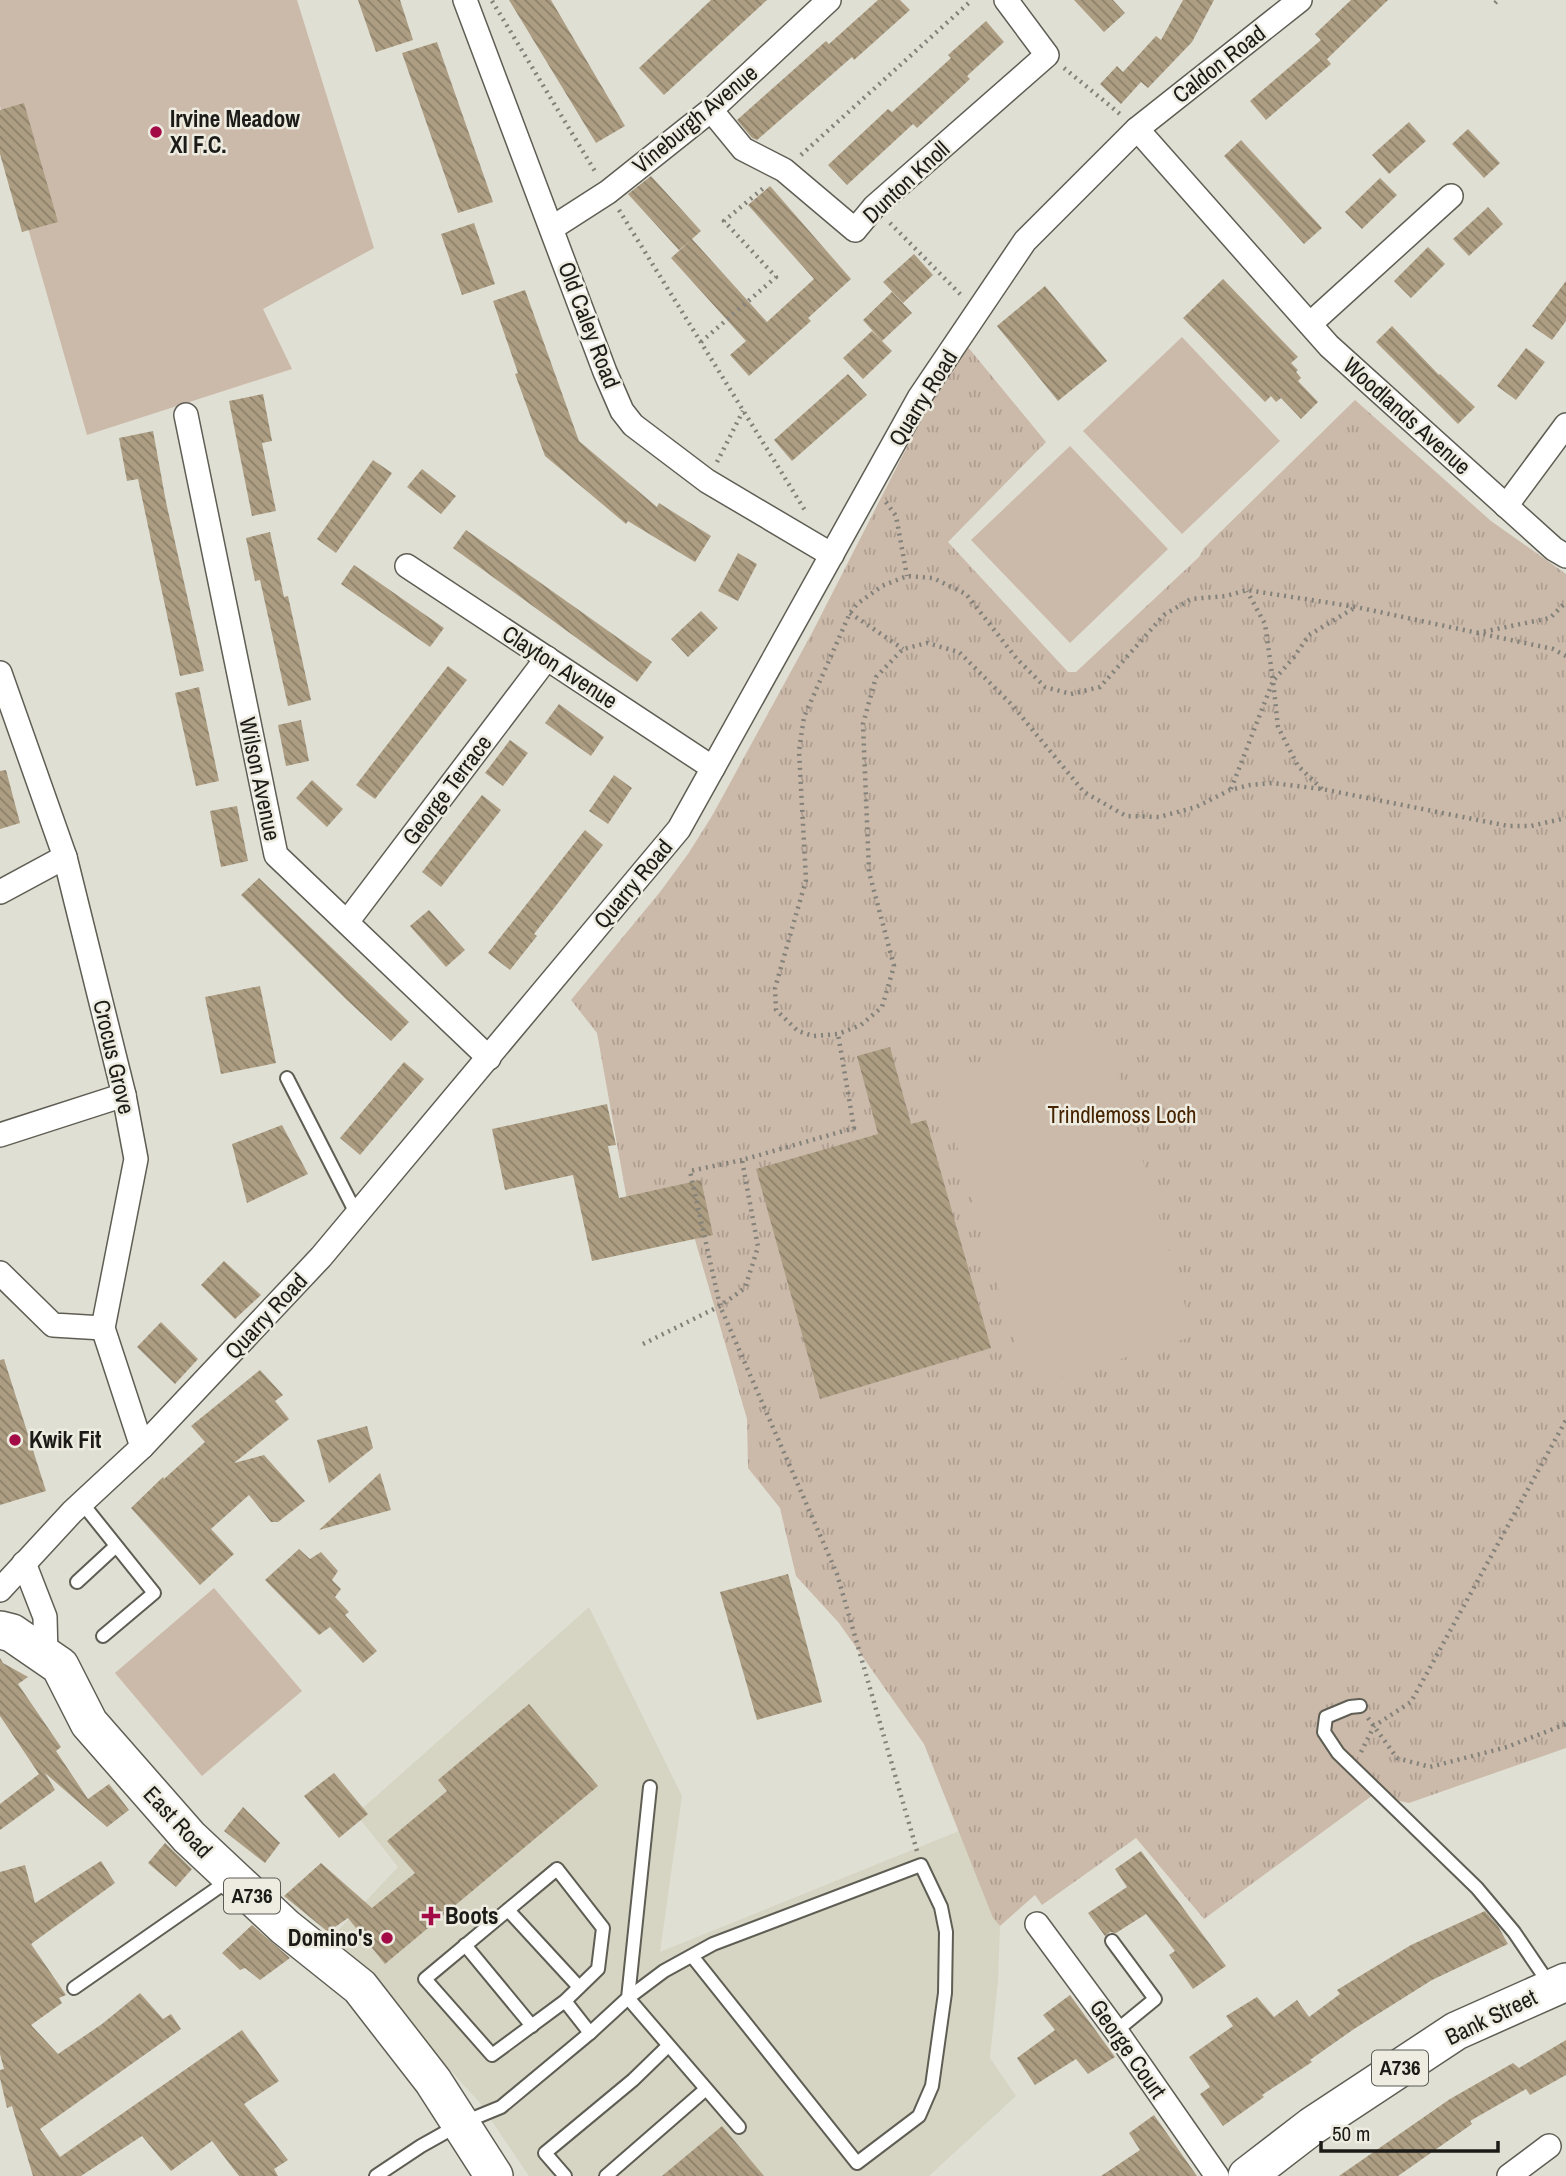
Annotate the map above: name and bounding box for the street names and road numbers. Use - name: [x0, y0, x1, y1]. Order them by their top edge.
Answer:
- street label: Caldon Road: [1166, 18, 1272, 110]
- street label: Vineburgh Avenue: [626, 57, 764, 180]
- street label: Dunton Knoll: [856, 133, 956, 230]
- street label: Old Caley Road: [551, 257, 628, 393]
- street label: Quarry Road: [881, 344, 964, 452]
- street label: Woodlands Avenue: [1337, 350, 1478, 481]
- street label: Clayton Avenue: [497, 618, 624, 715]
- street label: Wilson Avenue: [232, 714, 289, 843]
- street label: George Terrace: [395, 728, 498, 851]
- street label: Quarry Road: [586, 832, 679, 935]
- street label: Crocus Grove: [86, 997, 143, 1117]
- street label: Quarry Road: [217, 1266, 314, 1366]
- street label: East Road: [137, 1779, 220, 1864]
- road number: A736: [224, 1878, 280, 1913]
- street label: Bank Street: [1440, 1981, 1542, 2052]
- street label: George Court: [1083, 1993, 1174, 2104]
- road number: A736: [1372, 2050, 1428, 2086]

